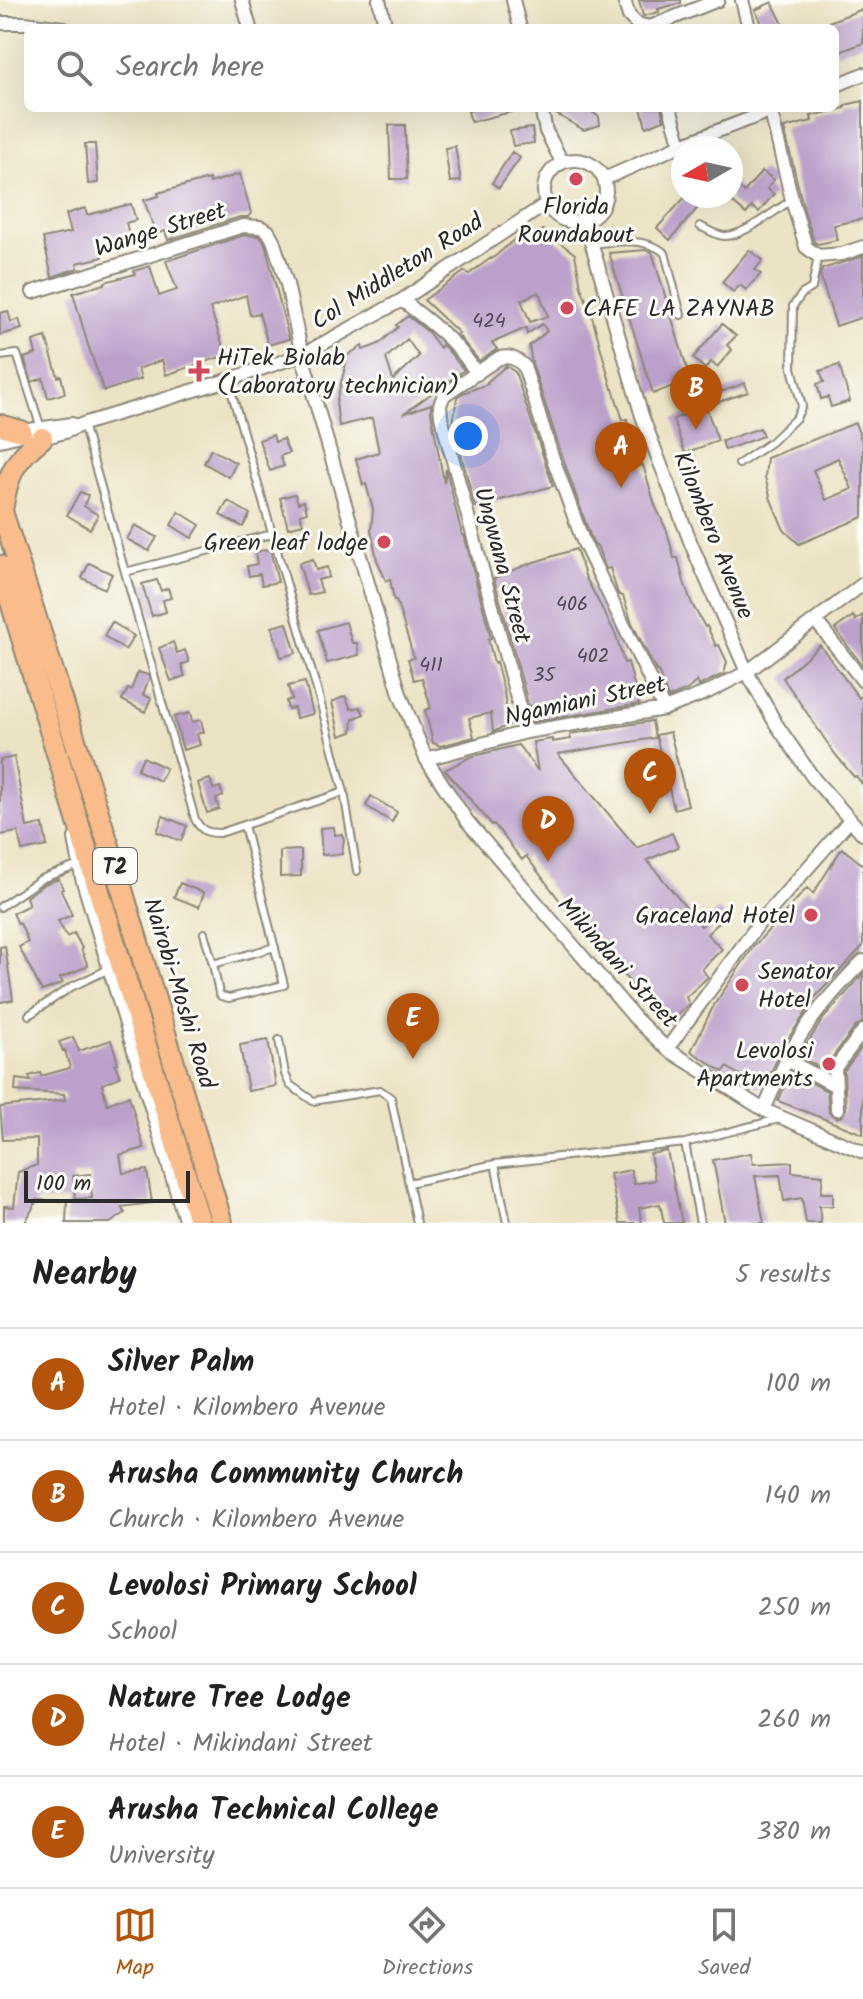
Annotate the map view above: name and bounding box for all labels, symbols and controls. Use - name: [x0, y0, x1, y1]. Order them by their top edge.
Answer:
- search box: [24, 24, 839, 112]
- text: Search here: [116, 44, 264, 92]
- icon: search: [52, 46, 96, 90]
- north arrow: [671, 136, 743, 208]
- marker: Florida Roundabout: [567, 170, 585, 188]
- place label: Florida Roundabout: [518, 188, 635, 255]
- street label: Wange Street: [90, 192, 232, 269]
- street label: Col Middleton Road: [304, 203, 492, 341]
- place label: CAFE LA ZAYNAB: [583, 290, 775, 329]
- marker: CAFE LA ZAYNAB: [558, 299, 576, 317]
- house number: 424: [472, 306, 506, 338]
- place label: HiTek Biolab (Laboratory technician): [217, 339, 459, 406]
- marker: HiTek Biolab (Laboratory technician): [188, 360, 210, 382]
- pin: B: [670, 364, 722, 430]
- your location: [448, 416, 488, 456]
- pin: A: [595, 422, 647, 488]
- street label: Kilombero Avenue: [661, 446, 764, 626]
- street label: Ungwana Street: [462, 483, 541, 649]
- place label: Green leaf lodge: [204, 524, 368, 563]
- marker: Green leaf lodge: [375, 533, 393, 551]
- house number: 406: [556, 589, 588, 621]
- house number: 402: [577, 641, 609, 673]
- house number: 411: [419, 650, 443, 682]
- house number: 35: [533, 660, 556, 692]
- street label: Ngamiani Street: [501, 665, 670, 738]
- pin: C: [624, 748, 676, 814]
- pin: D: [522, 796, 574, 862]
- road number: T2: [93, 848, 137, 884]
- street label: Mikindani Street: [547, 888, 688, 1038]
- street label: Nairobi-Moshi Road: [131, 893, 226, 1095]
- place label: Graceland Hotel: [635, 897, 795, 936]
- marker: Graceland Hotel: [802, 906, 820, 924]
- place label: Senator Hotel: [758, 953, 836, 1020]
- marker: Senator Hotel: [733, 976, 751, 994]
- pin: E: [387, 993, 439, 1059]
- place label: Levolosi Apartments: [696, 1032, 814, 1099]
- marker: Levolosi Apartments: [820, 1055, 838, 1073]
- scale bar: [24, 1167, 190, 1203]
- text: 100 m: [36, 1167, 91, 1202]
- text: Nearby: [32, 1248, 137, 1302]
- text: 5 results: [735, 1254, 831, 1296]
- text: Silver Palm: [108, 1339, 254, 1387]
- text: A: [50, 1363, 66, 1405]
- text: 100 m: [766, 1363, 831, 1405]
- text: Hotel · Kilombero Avenue: [108, 1387, 385, 1429]
- text: Arusha Community Church: [108, 1451, 464, 1499]
- text: B: [50, 1475, 66, 1517]
- text: 140 m: [764, 1475, 831, 1517]
- text: Church · Kilombero Avenue: [108, 1499, 404, 1541]
- text: Levolosi Primary School: [108, 1563, 417, 1611]
- text: C: [50, 1587, 66, 1629]
- text: 250 m: [758, 1587, 831, 1629]
- text: School: [108, 1611, 177, 1653]
- text: Nature Tree Lodge: [108, 1675, 351, 1723]
- text: D: [49, 1699, 67, 1741]
- text: 260 m: [757, 1699, 831, 1741]
- text: Hotel · Mikindani Street: [108, 1723, 373, 1765]
- text: Arusha Technical College: [108, 1787, 438, 1835]
- text: E: [51, 1811, 65, 1853]
- text: 380 m: [756, 1811, 831, 1853]
- text: University: [108, 1835, 214, 1877]
- tab: Map: [113, 1903, 157, 1986]
- tab: Directions: [382, 1903, 473, 1986]
- tab: Saved: [698, 1903, 750, 1986]

